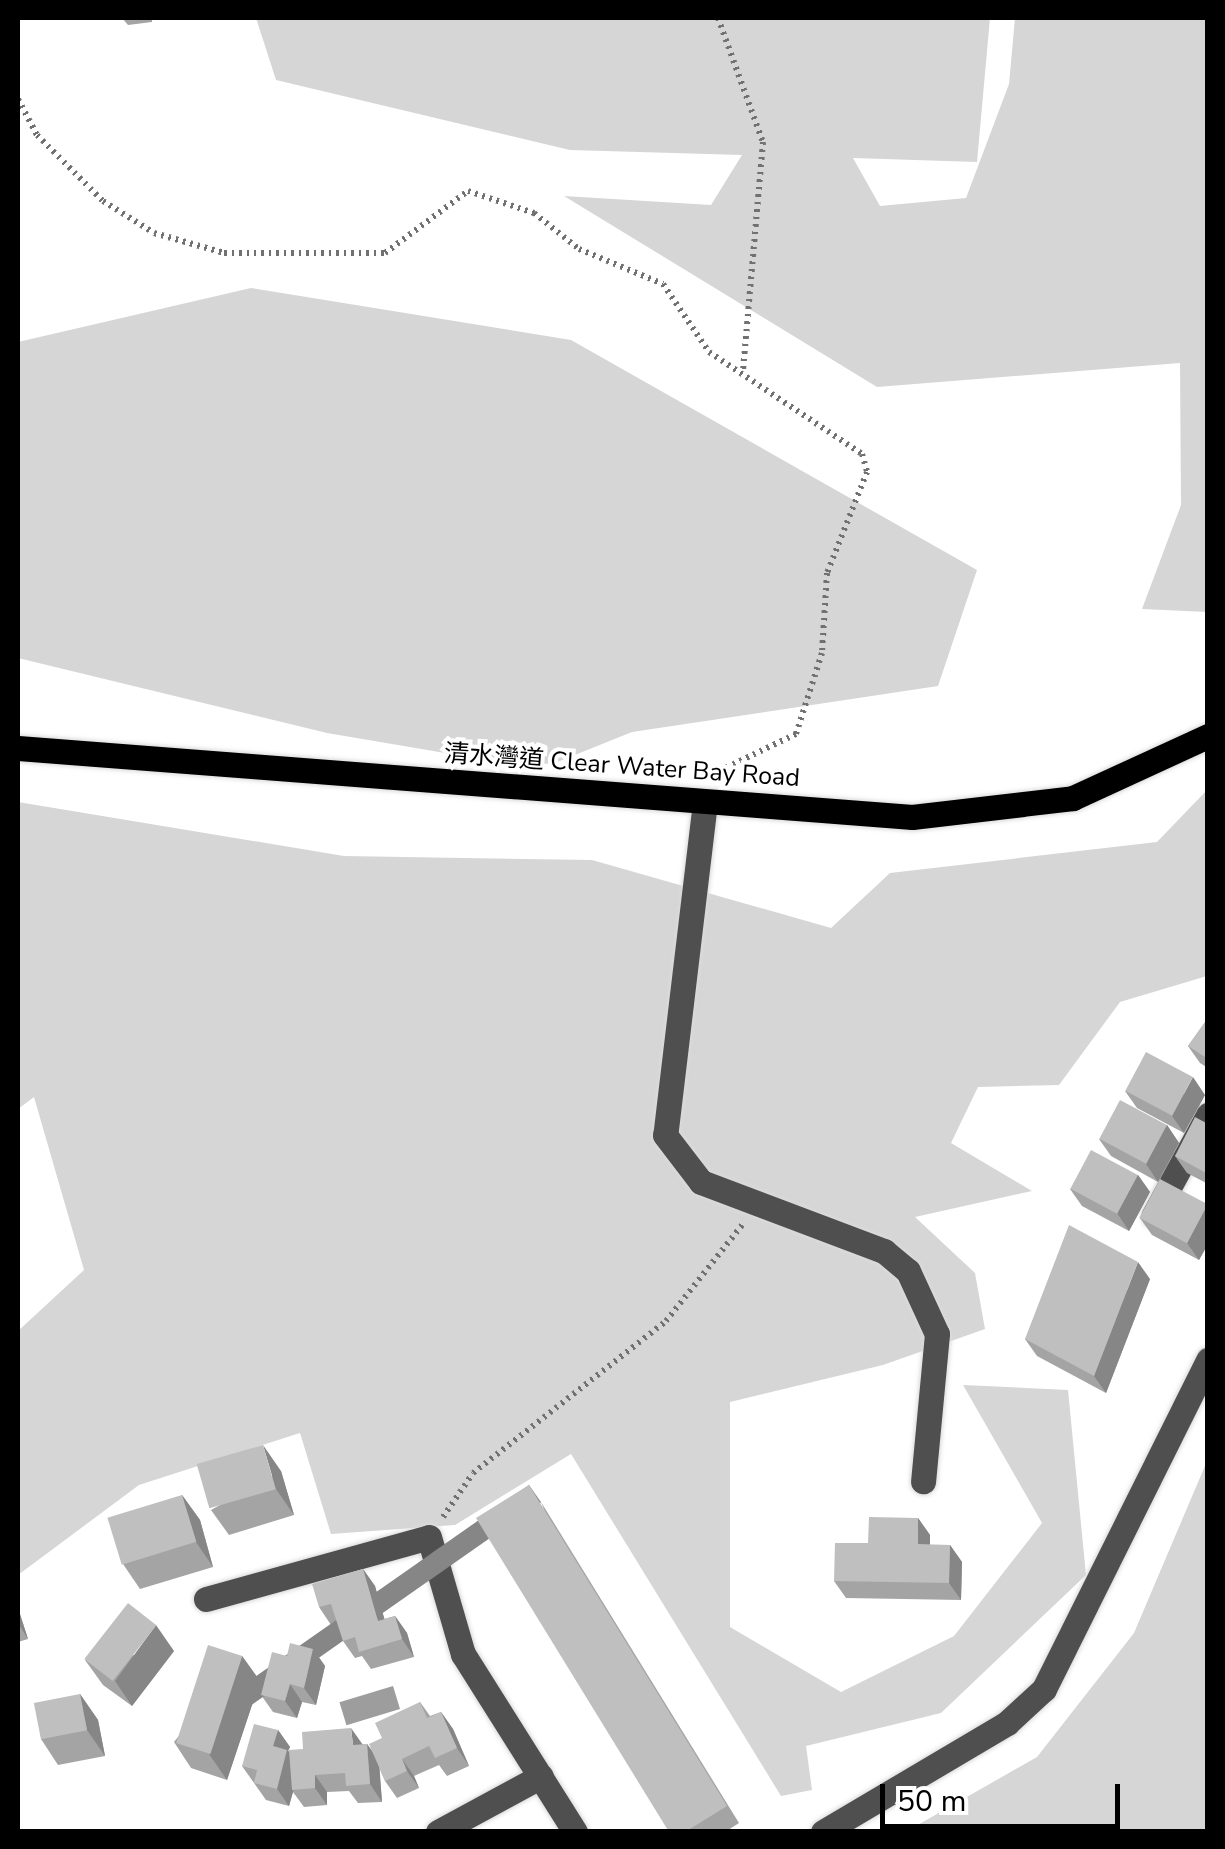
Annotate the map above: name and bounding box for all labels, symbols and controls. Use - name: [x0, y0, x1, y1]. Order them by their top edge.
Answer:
- street label: 清水灣道 Clear Water Bay Road: [443, 739, 801, 793]
- scale bar: [885, 1764, 1125, 1826]
- text: 50 m: [897, 1781, 966, 1822]

